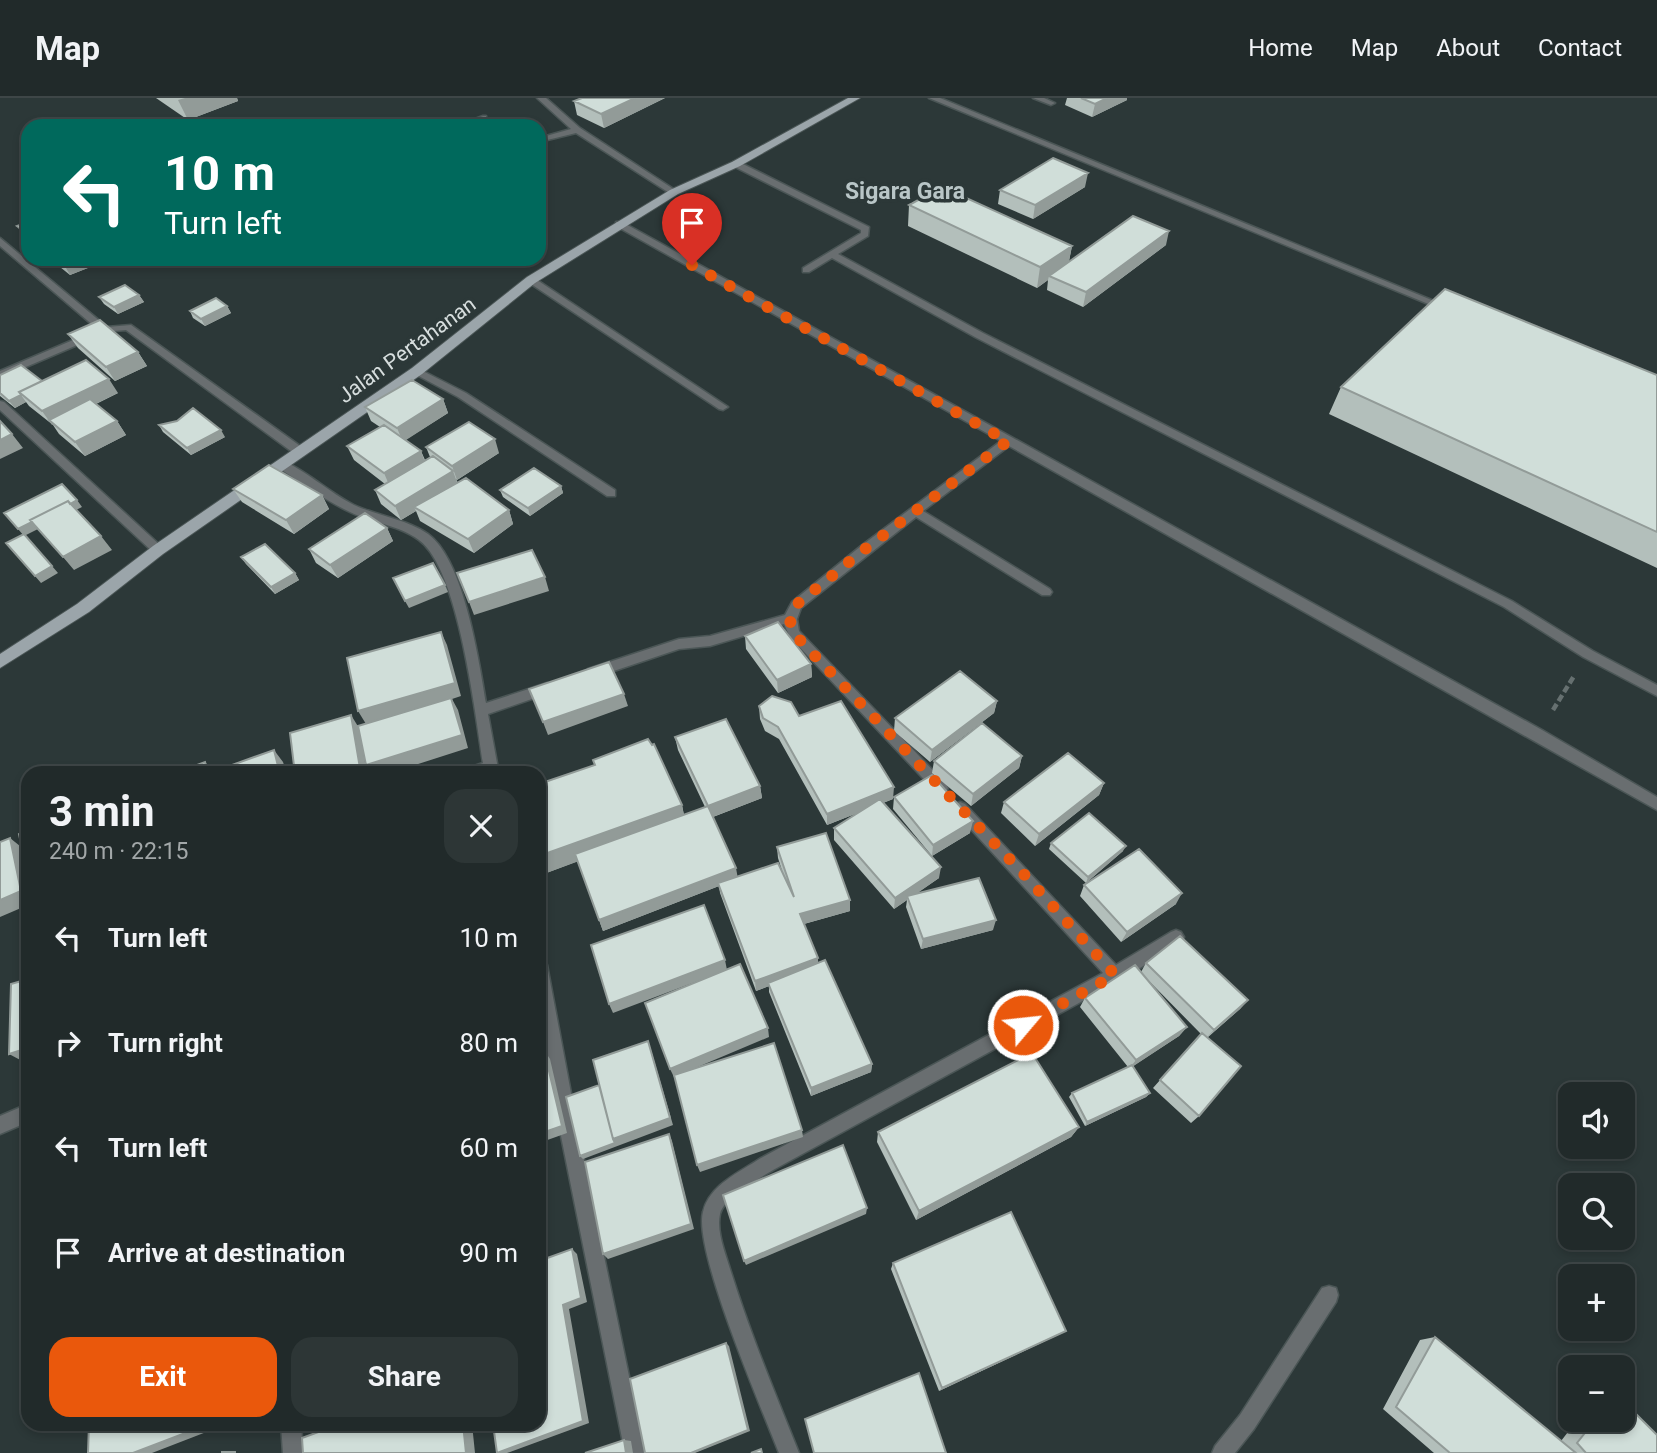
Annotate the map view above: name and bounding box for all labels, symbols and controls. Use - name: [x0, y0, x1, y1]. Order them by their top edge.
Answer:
- text: Map: [35, 29, 100, 68]
- text: Home: [1248, 34, 1313, 62]
- text: Map: [1351, 34, 1398, 62]
- text: About: [1436, 34, 1500, 62]
- text: Contact: [1538, 34, 1622, 62]
- text: 10 m: [164, 145, 275, 202]
- icon: left: [49, 147, 140, 238]
- district label: Sigara Gara: [845, 178, 965, 205]
- pin: [662, 193, 722, 265]
- text: Turn left: [164, 204, 282, 242]
- icon: arrive: [673, 204, 711, 242]
- street label: Jalan Pertahanan: [334, 292, 480, 408]
- text: 3 min: [49, 787, 155, 836]
- button: close: [444, 789, 518, 863]
- text: 240 m · 22:15: [49, 838, 188, 865]
- icon: left: [49, 919, 87, 957]
- text: Turn left: [108, 923, 207, 953]
- text: 10 m: [460, 923, 518, 953]
- position arrow: [986, 988, 1060, 1062]
- icon: right: [49, 1024, 87, 1062]
- text: Turn right: [108, 1028, 223, 1058]
- text: 80 m: [460, 1028, 518, 1058]
- map controls: [1558, 1082, 1635, 1432]
- button: sound: [1558, 1082, 1635, 1159]
- icon: left: [49, 1129, 87, 1167]
- text: Turn left: [108, 1133, 207, 1163]
- text: 60 m: [460, 1133, 518, 1163]
- button: search: [1558, 1173, 1635, 1250]
- icon: arrive: [49, 1234, 87, 1272]
- text: Arrive at destination: [108, 1238, 345, 1268]
- text: 90 m: [460, 1238, 518, 1268]
- button: +: [1558, 1264, 1635, 1341]
- button: Exit: [49, 1337, 277, 1417]
- button: Share: [291, 1337, 518, 1417]
- button: −: [1558, 1355, 1635, 1432]

